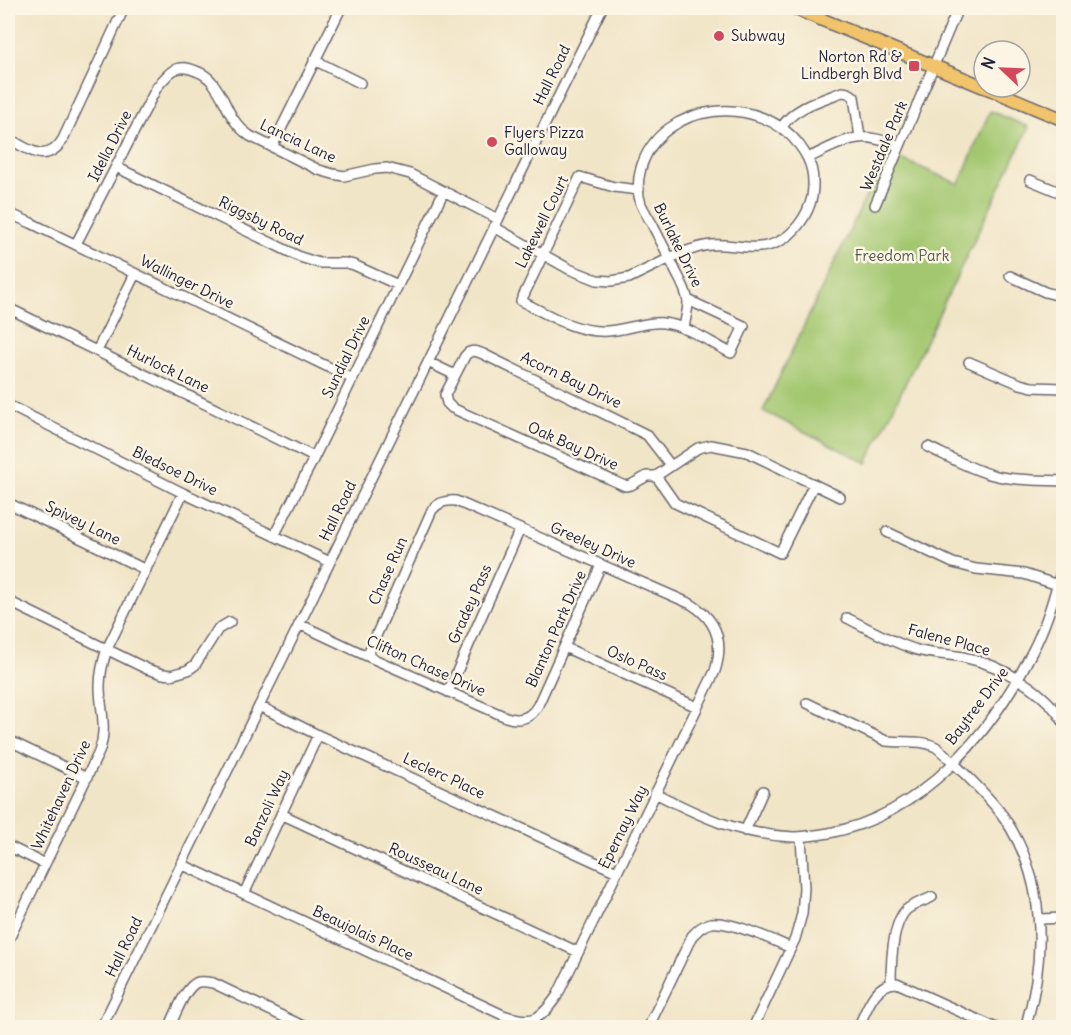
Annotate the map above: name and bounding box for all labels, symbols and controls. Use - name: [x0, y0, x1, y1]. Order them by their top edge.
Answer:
- place label: Subway: [731, 26, 785, 45]
- marker: Subway: [712, 29, 726, 43]
- north arrow: [972, 39, 1032, 99]
- street label: Hall Road: [529, 41, 574, 108]
- place label: Norton Rd & Lindbergh Blvd: [801, 47, 903, 83]
- text: N: [977, 54, 1000, 72]
- marker: Norton Rd & Lindbergh Blvd: [907, 59, 921, 73]
- street label: Westdale Park: [856, 97, 911, 194]
- street label: Idella Drive: [84, 107, 136, 185]
- street label: Lancia Lane: [257, 115, 339, 166]
- place label: Flyers Pizza Galloway: [504, 123, 585, 159]
- marker: Flyers Pizza Galloway: [485, 135, 499, 149]
- street label: Lakewell Court: [511, 172, 572, 271]
- street label: Riggsby Road: [216, 192, 307, 249]
- street label: Burlake Drive: [650, 200, 707, 290]
- park label: Freedom Park: [855, 246, 950, 265]
- street label: Wallinger Drive: [137, 251, 237, 312]
- street label: Sundial Drive: [318, 313, 374, 401]
- street label: Hurlock Lane: [124, 340, 213, 397]
- street label: Acorn Bay Drive: [518, 347, 625, 412]
- street label: Oak Bay Drive: [525, 417, 622, 474]
- street label: Bledsoe Drive: [129, 442, 221, 499]
- street label: Hall Road: [315, 477, 360, 544]
- street label: Spivey Lane: [43, 496, 124, 549]
- street label: Greeley Drive: [547, 517, 639, 572]
- street label: Chase Run: [364, 534, 411, 608]
- street label: Gradey Pass: [444, 561, 496, 647]
- street label: Blanton Park Drive: [521, 567, 590, 690]
- street label: Falene Place: [906, 619, 992, 660]
- street label: Clifton Chase Drive: [364, 631, 489, 700]
- street label: Oslo Pass: [604, 641, 671, 684]
- street label: Baytree Drive: [941, 663, 1012, 748]
- street label: Whitehaven Drive: [27, 737, 94, 853]
- street label: Leclerc Place: [400, 748, 488, 803]
- street label: Banzoli Way: [240, 766, 293, 849]
- street label: Epernay Way: [594, 782, 651, 872]
- street label: Rousseau Lane: [386, 838, 487, 899]
- street label: Beaujolais Place: [310, 901, 417, 964]
- street label: Hall Road: [101, 913, 146, 980]

